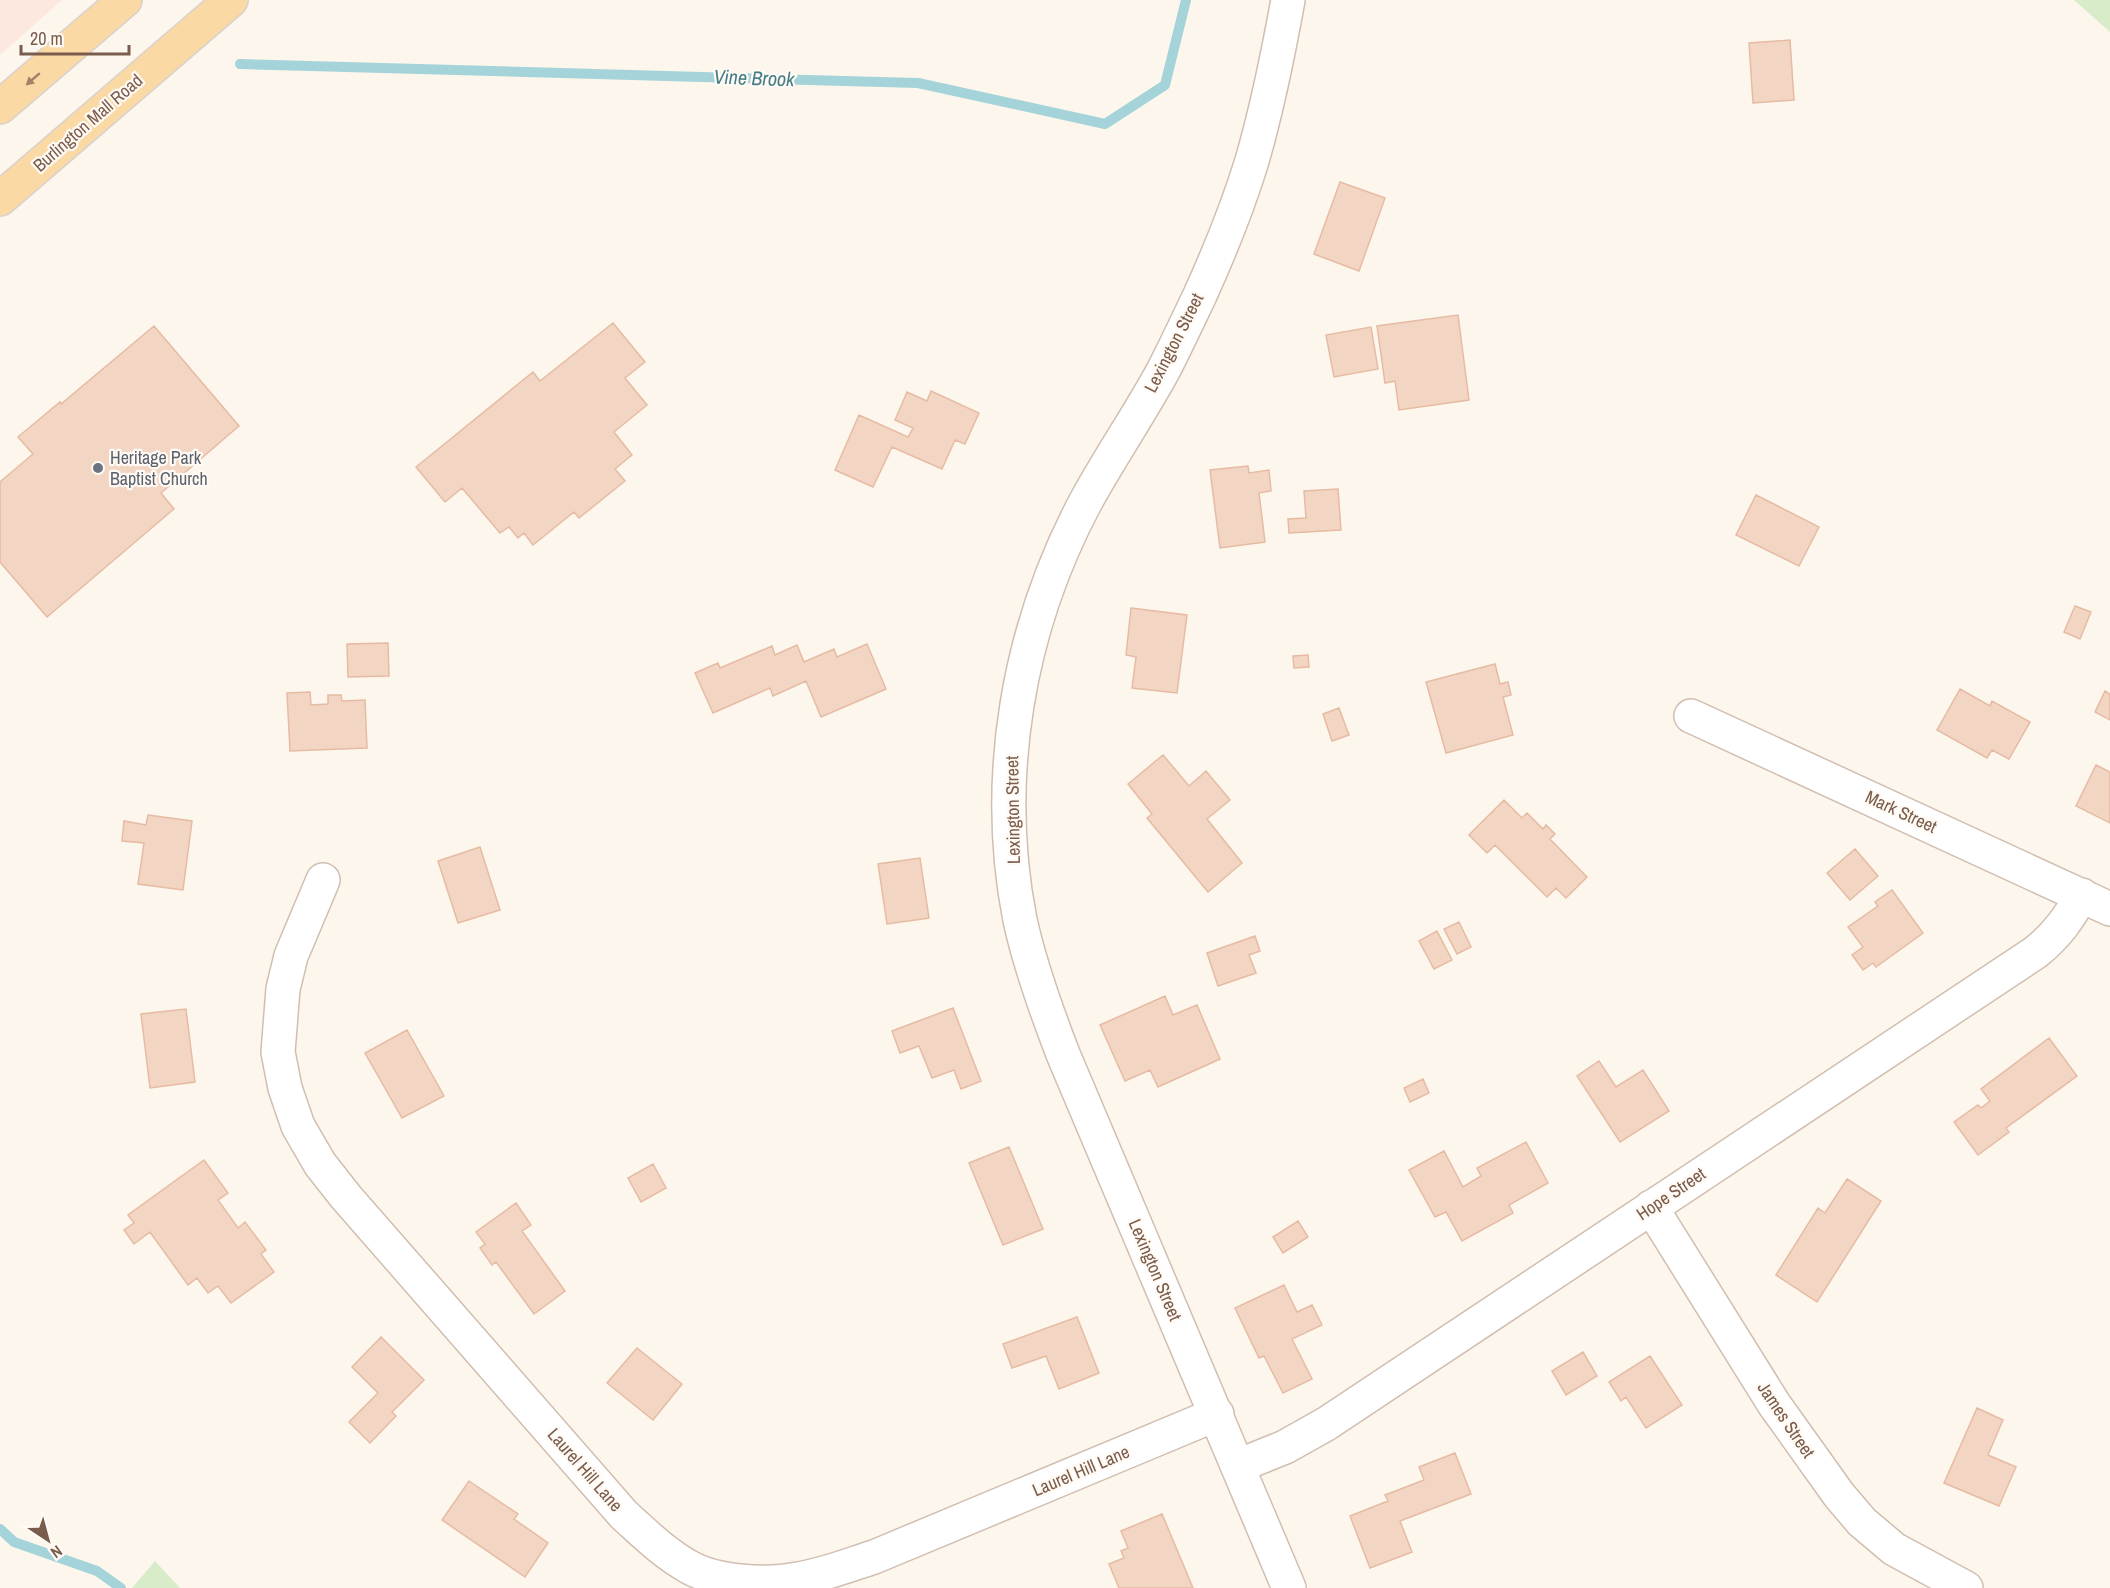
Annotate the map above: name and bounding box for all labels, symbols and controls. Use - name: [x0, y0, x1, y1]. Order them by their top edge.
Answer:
- scale bar: [21, 18, 129, 56]
- text: 20 m: [30, 26, 63, 51]
- water label: Vine Brook: [713, 63, 796, 92]
- street label: Burlington Mall Road: [27, 68, 148, 177]
- one-way arrow: [25, 72, 40, 86]
- street label: Lexington Street: [1138, 289, 1209, 397]
- place label: Heritage Park Baptist Church: [110, 445, 208, 491]
- marker: Heritage Park Baptist Church: [91, 461, 105, 475]
- street label: Lexington Street: [999, 756, 1026, 864]
- street label: Mark Street: [1861, 784, 1941, 839]
- street label: Hope Street: [1631, 1161, 1710, 1226]
- street label: Lexington Street: [1123, 1215, 1188, 1325]
- street label: James Street: [1752, 1377, 1821, 1463]
- street label: Laurel Hill Lane: [542, 1422, 629, 1517]
- street label: Laurel Hill Lane: [1028, 1439, 1133, 1502]
- north arrow: [18, 1510, 78, 1570]
- text: N: [47, 1540, 67, 1564]

